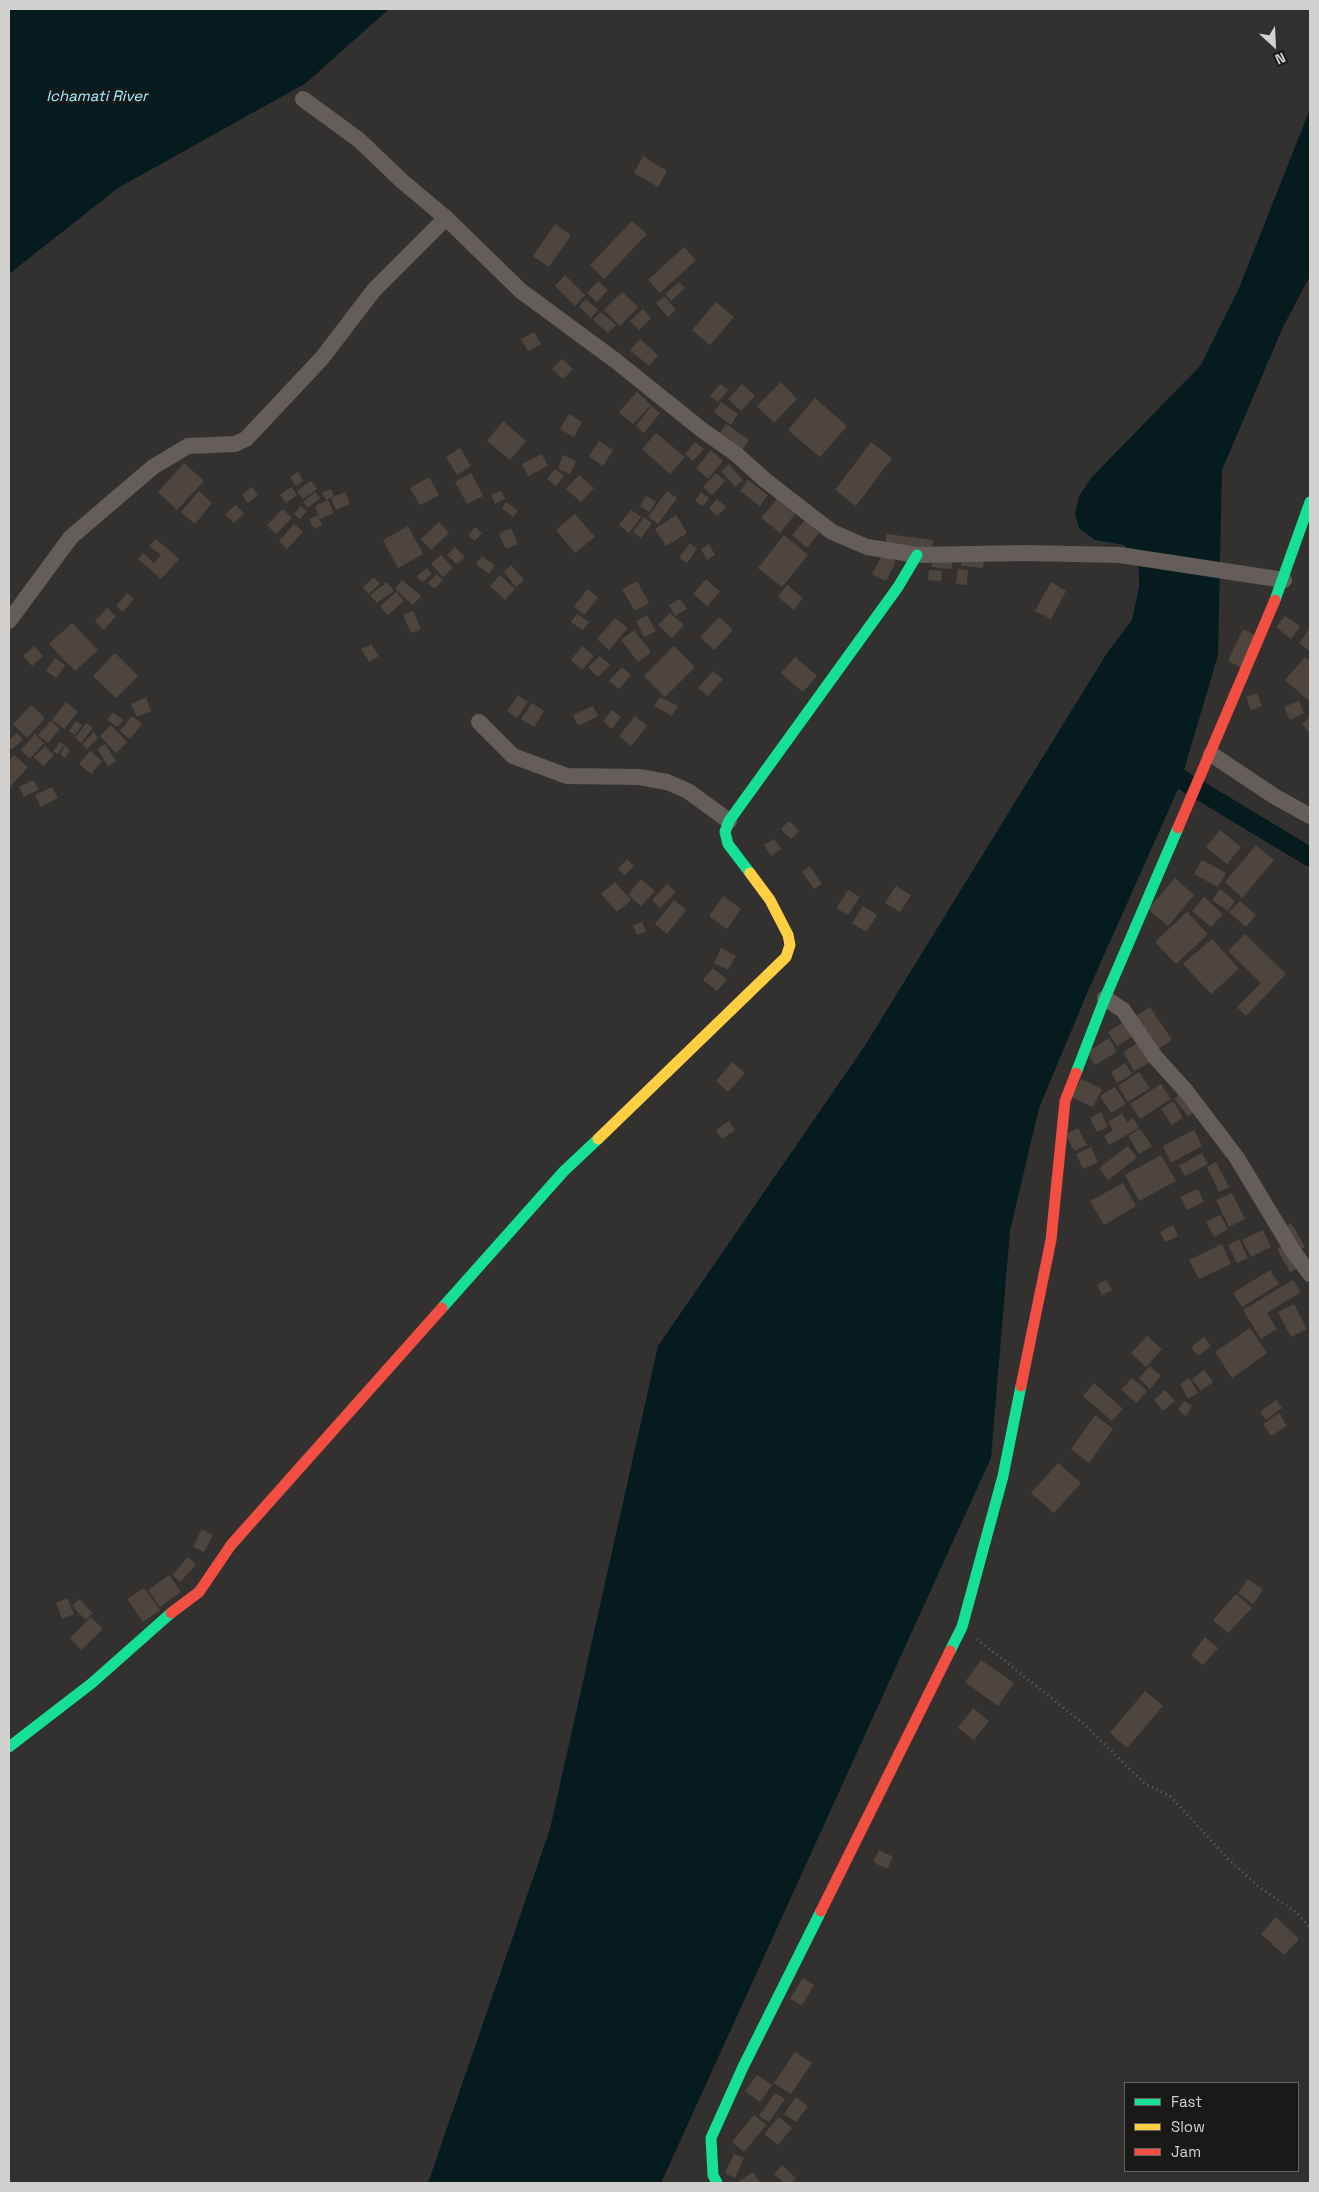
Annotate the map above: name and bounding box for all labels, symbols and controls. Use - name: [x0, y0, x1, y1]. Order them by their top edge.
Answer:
- north arrow: [1249, 20, 1299, 70]
- text: N: [1272, 48, 1288, 69]
- water label: Ichamati River: [46, 88, 148, 106]
- legend: [1124, 2082, 1299, 2172]
- text: Fast: [1171, 2092, 1202, 2111]
- text: Slow: [1171, 2117, 1205, 2136]
- text: Jam: [1171, 2142, 1201, 2161]

